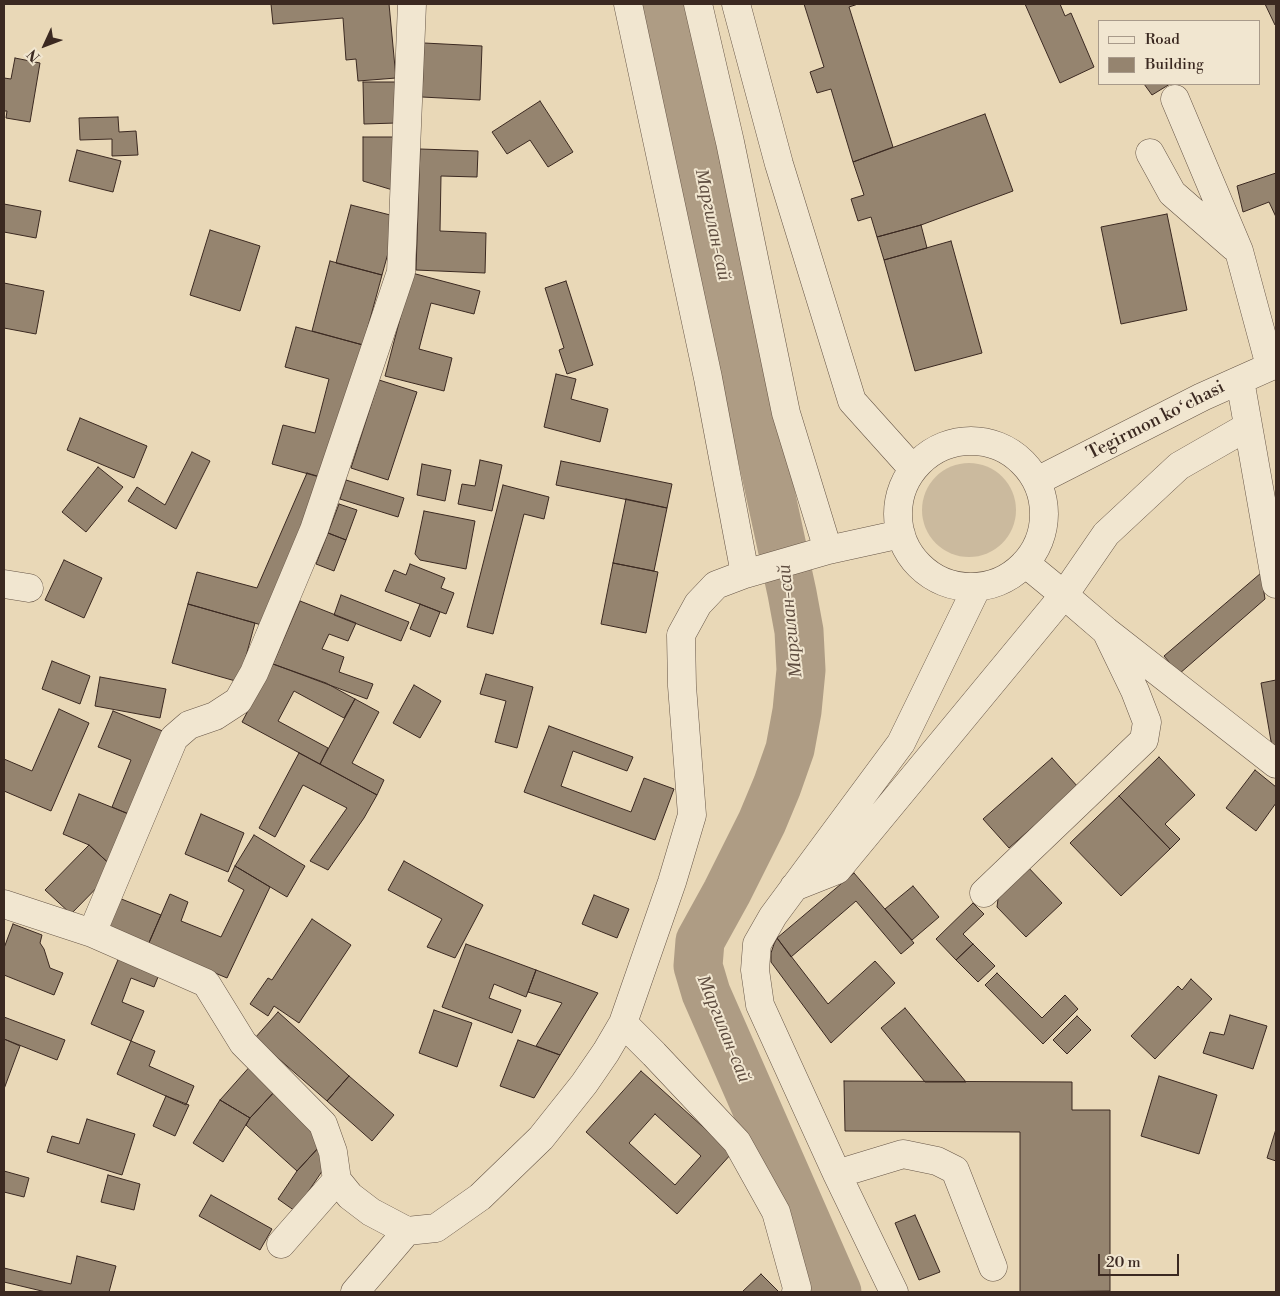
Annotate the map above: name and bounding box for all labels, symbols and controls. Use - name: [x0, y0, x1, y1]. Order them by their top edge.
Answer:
- north arrow: [20, 20, 70, 70]
- legend: [1098, 20, 1260, 85]
- text: Road: [1145, 30, 1180, 49]
- text: N: [24, 45, 44, 65]
- text: Building: [1145, 55, 1204, 74]
- water label: Маргилан-сай: [689, 167, 735, 283]
- street label: Tegirmon koʻchasi: [1083, 377, 1229, 465]
- water label: Маргилан-сай: [774, 563, 808, 679]
- water label: Маргилан-сай: [691, 972, 755, 1086]
- scale bar: [1100, 1244, 1181, 1276]
- text: 20 m: [1106, 1253, 1141, 1272]

